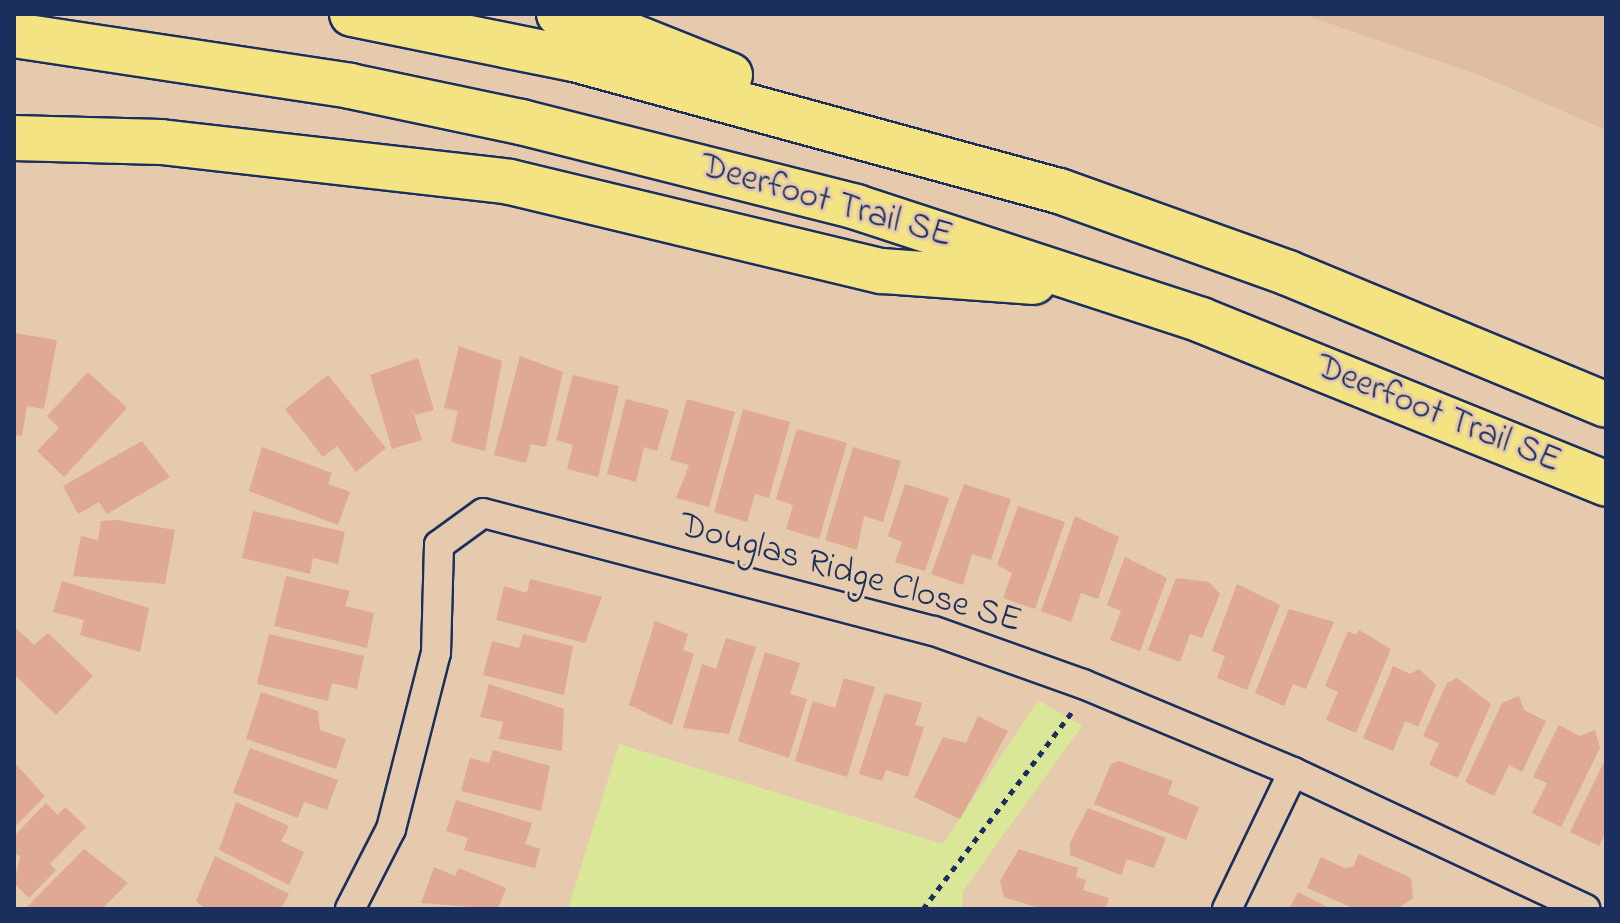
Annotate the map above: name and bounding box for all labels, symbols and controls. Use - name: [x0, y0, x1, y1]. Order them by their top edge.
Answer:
- street label: Deerfoot Trail SE: [695, 145, 957, 259]
- street label: Deerfoot Trail SE: [1309, 346, 1567, 484]
- street label: Douglas Ridge Close SE: [674, 504, 1026, 644]

